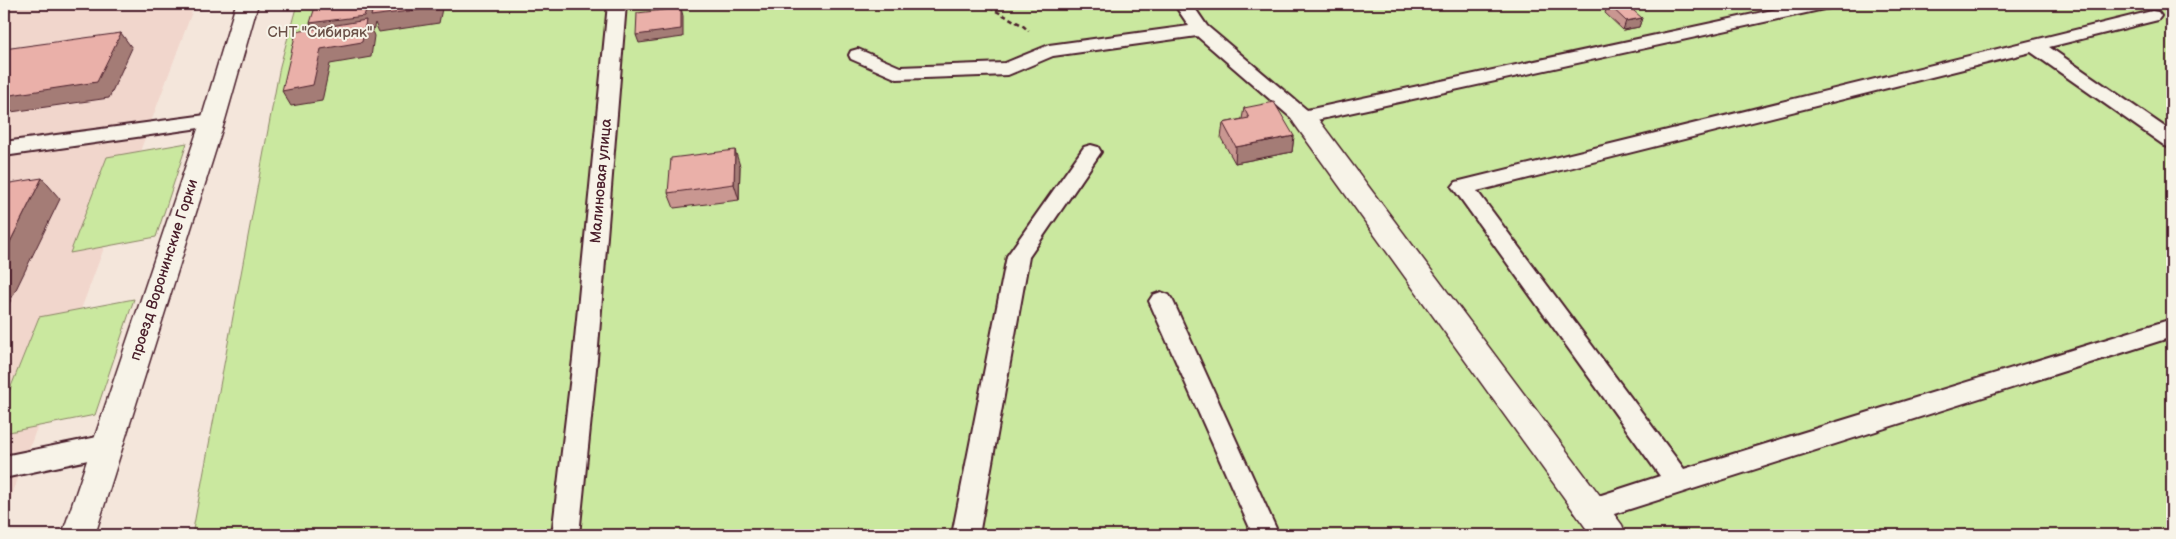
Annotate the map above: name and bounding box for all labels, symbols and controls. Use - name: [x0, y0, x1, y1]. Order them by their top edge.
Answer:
- park label: СНТ "Сибиряк": [267, 23, 373, 42]
- street label: Малиновая улица: [586, 118, 616, 244]
- street label: проезд Воронинские Горки: [126, 177, 202, 363]

